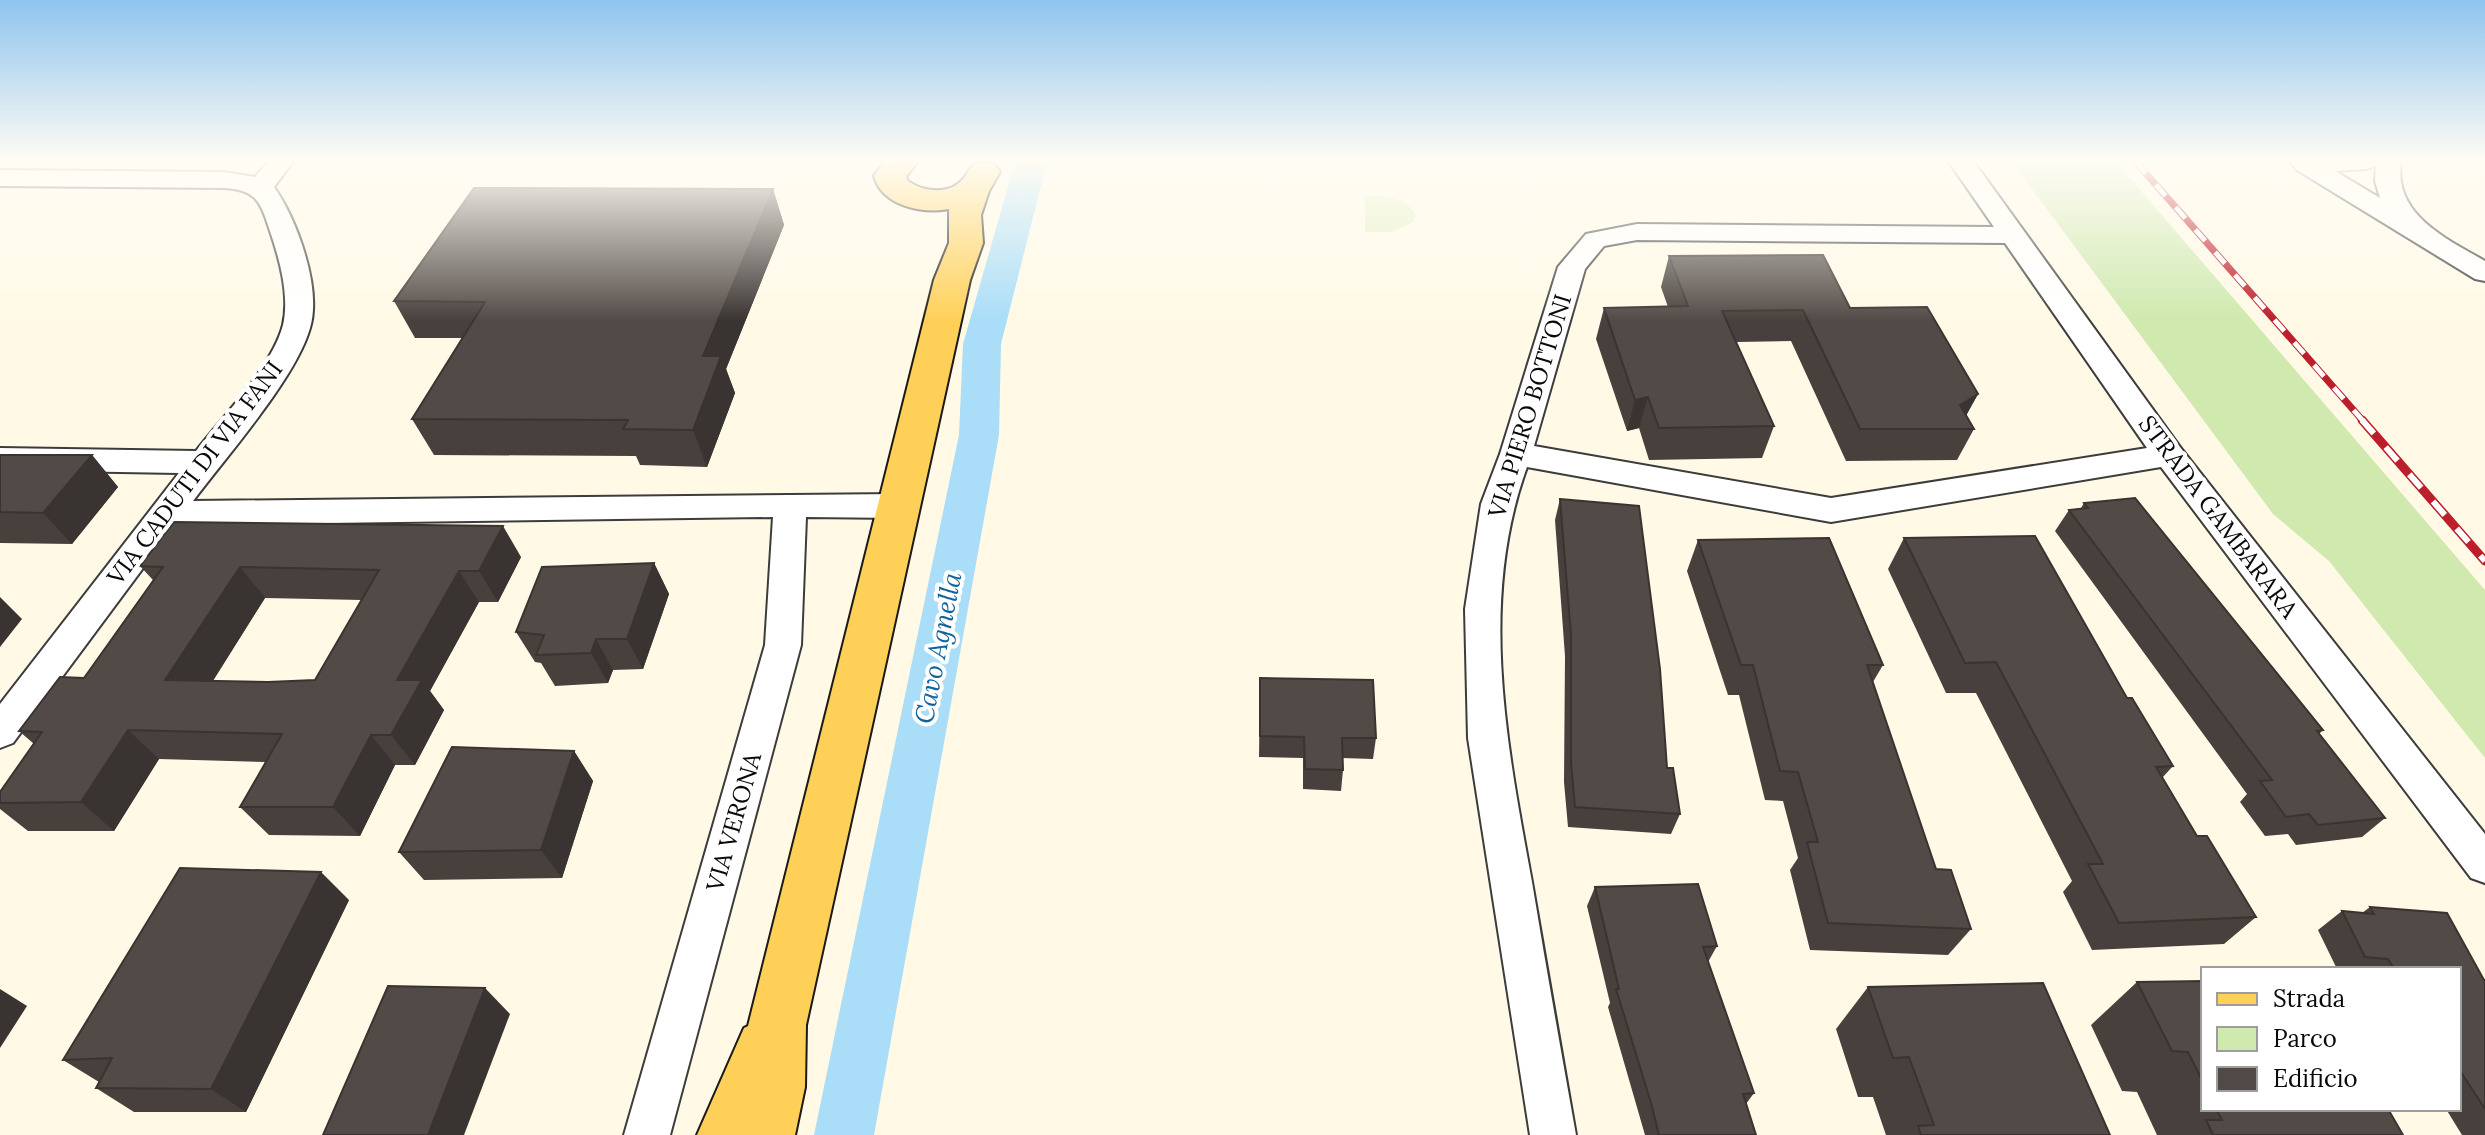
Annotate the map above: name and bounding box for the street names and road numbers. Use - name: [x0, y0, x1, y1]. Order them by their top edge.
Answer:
- street label: VIA PIERO BOTTONI: [1480, 290, 1578, 522]
- street label: VIA CADUTI DI VIA FANI: [100, 354, 289, 592]
- street label: STRADA GAMBARARA: [2132, 409, 2305, 625]
- street label: VIA VERONA: [699, 748, 768, 896]

